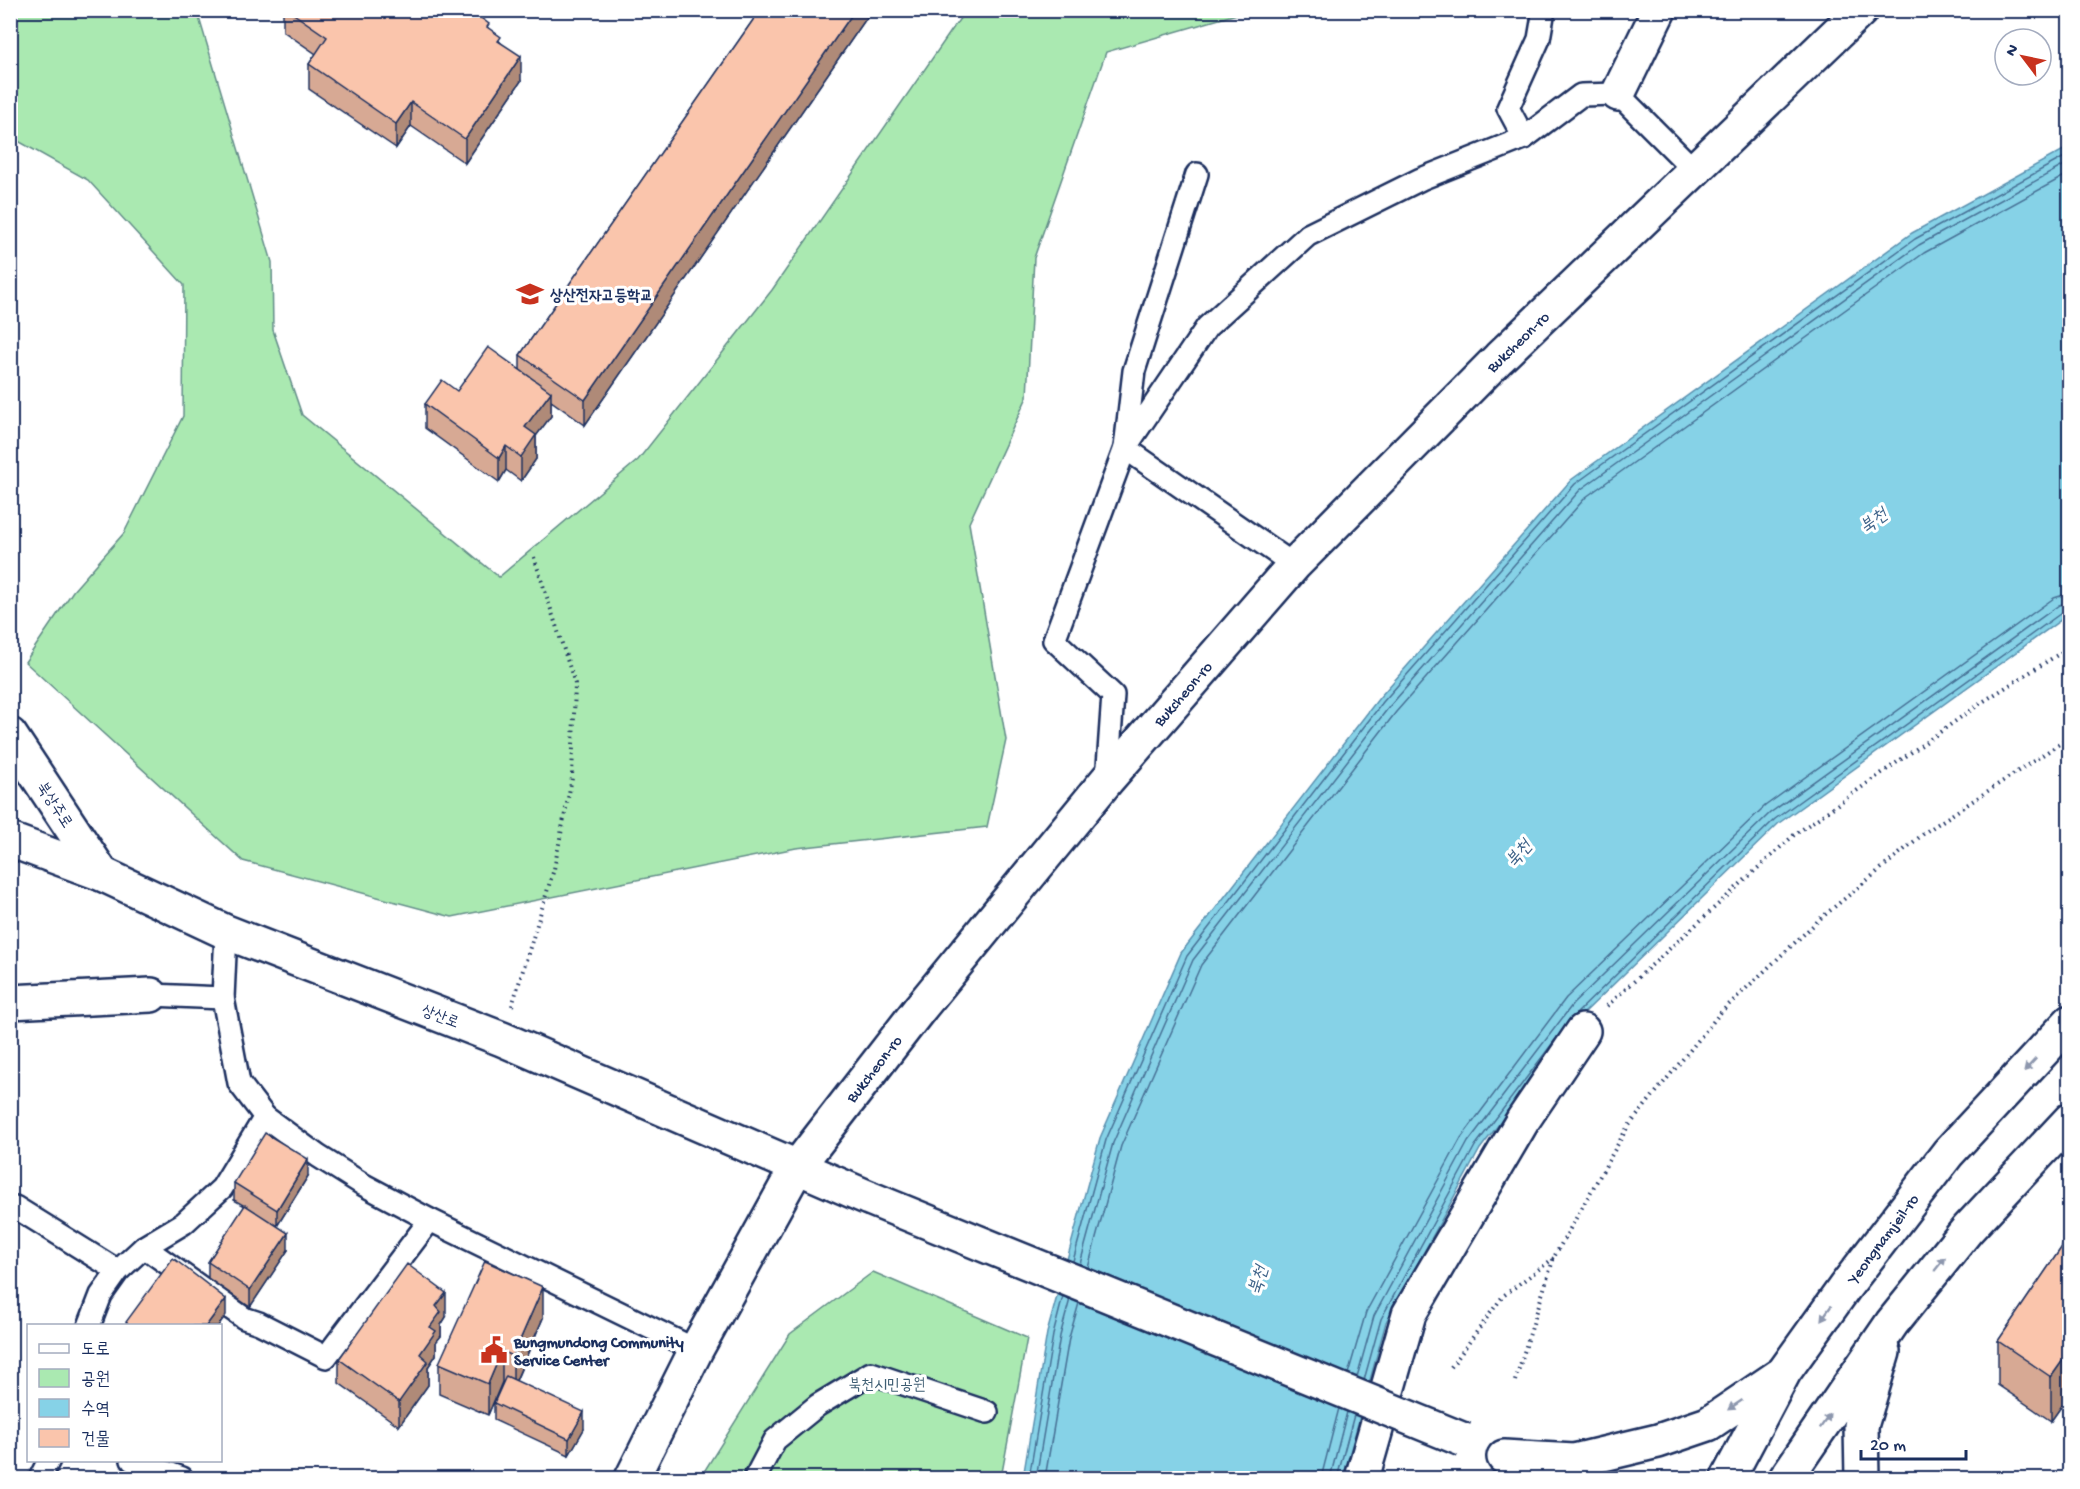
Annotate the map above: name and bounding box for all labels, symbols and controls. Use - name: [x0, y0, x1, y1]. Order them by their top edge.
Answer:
- north arrow: [1993, 27, 2053, 87]
- text: N: [2002, 41, 2024, 60]
- school or university icon: 상산전자고등학교: [515, 279, 545, 309]
- place label: 상산전자고등학교: [550, 288, 653, 307]
- street label: Bukcheon-ro: [1483, 309, 1555, 379]
- water label: 북천: [1857, 504, 1894, 539]
- street label: Bukcheon-ro: [1151, 659, 1218, 732]
- street label: 북상주로: [31, 779, 75, 833]
- water label: 북천: [1502, 836, 1538, 872]
- street label: 상산로: [418, 1002, 461, 1034]
- street label: Bukcheon-ro: [843, 1033, 908, 1108]
- one-way arrow: [2023, 1058, 2037, 1072]
- street label: Yeongnamjeil-ro: [1844, 1191, 1925, 1290]
- one-way arrow: [1933, 1256, 1945, 1271]
- water label: 북천: [1245, 1262, 1274, 1298]
- one-way arrow: [1821, 1305, 1833, 1321]
- legend: [27, 1324, 222, 1462]
- public building icon: Bungmundong Community Service Center: [479, 1335, 509, 1365]
- place label: Bungmundong Community Service Center: [513, 1335, 684, 1372]
- text: 도로: [81, 1340, 110, 1361]
- text: 공원: [81, 1370, 110, 1391]
- park label: 북천시민공원: [848, 1377, 926, 1396]
- one-way arrow: [1728, 1399, 1744, 1411]
- text: 수역: [81, 1400, 110, 1421]
- one-way arrow: [1819, 1412, 1830, 1429]
- scale bar: [1861, 1423, 1966, 1461]
- text: 건물: [81, 1430, 110, 1451]
- text: 20 m: [1870, 1436, 1906, 1457]

